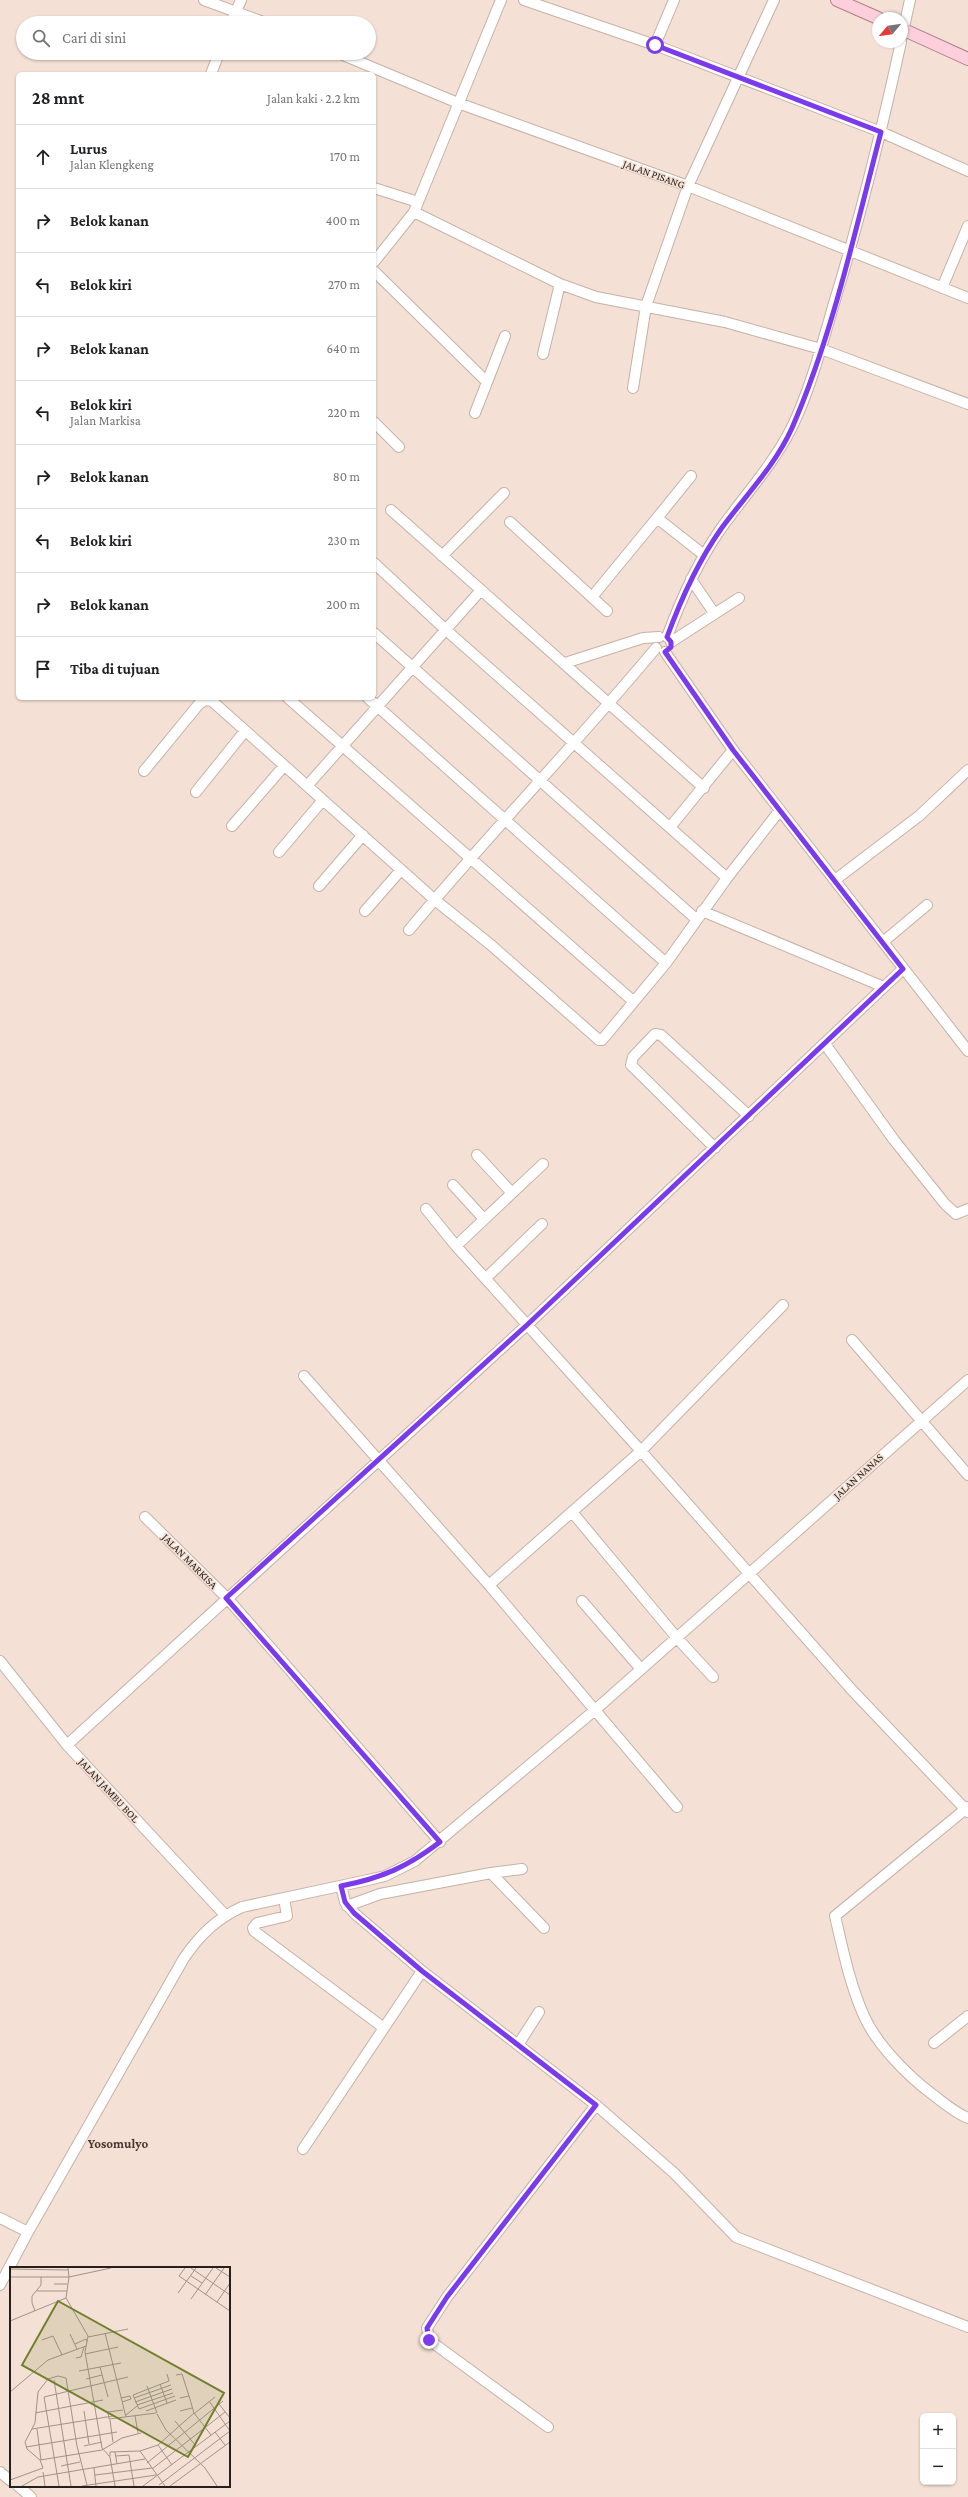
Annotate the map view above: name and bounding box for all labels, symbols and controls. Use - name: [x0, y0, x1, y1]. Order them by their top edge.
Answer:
- north arrow: [872, 12, 908, 48]
- search box: [16, 16, 376, 60]
- icon: search: [30, 27, 52, 49]
- text: Cari di sini: [62, 30, 126, 46]
- route start: [646, 36, 664, 54]
- text: 28 mnt: [32, 89, 84, 108]
- text: Jalan kaki · 2.2 km: [267, 91, 360, 106]
- text: Lurus: [70, 141, 107, 157]
- icon: ahead: [32, 146, 54, 168]
- text: 170 m: [330, 149, 360, 164]
- text: Jalan Klengkeng: [70, 157, 154, 172]
- street label: JALAN PISANG: [620, 157, 687, 192]
- icon: right: [32, 210, 54, 232]
- text: Belok kanan: [70, 213, 149, 229]
- text: 400 m: [326, 213, 360, 228]
- icon: left: [32, 274, 54, 296]
- text: Belok kiri: [70, 277, 132, 293]
- text: 270 m: [328, 277, 360, 292]
- icon: right: [32, 338, 54, 360]
- text: Belok kanan: [70, 341, 149, 357]
- text: 640 m: [327, 341, 360, 356]
- text: Belok kiri: [70, 397, 132, 413]
- icon: left: [32, 402, 54, 424]
- text: 220 m: [327, 405, 360, 420]
- text: Jalan Markisa: [70, 413, 141, 428]
- icon: right: [32, 466, 54, 488]
- text: Belok kanan: [70, 469, 149, 485]
- text: 80 m: [333, 469, 360, 484]
- icon: left: [32, 530, 54, 552]
- text: Belok kiri: [70, 533, 132, 549]
- text: 230 m: [327, 533, 360, 548]
- icon: right: [32, 594, 54, 616]
- text: Belok kanan: [70, 597, 149, 613]
- text: 200 m: [326, 597, 360, 612]
- icon: arrive: [32, 658, 54, 680]
- text: Tiba di tujuan: [70, 661, 160, 677]
- street label: JALAN NANAS: [830, 1451, 886, 1503]
- street label: JALAN MARKISA: [159, 1530, 221, 1592]
- street label: JALAN JAMBU BOL: [75, 1755, 142, 1826]
- district label: Yosomulyo: [88, 2136, 148, 2151]
- inset map: [10, 2267, 230, 2487]
- route end: [420, 2331, 438, 2349]
- map controls: [920, 2413, 956, 2485]
- button: +: [920, 2413, 956, 2449]
- button: −: [920, 2449, 956, 2485]

